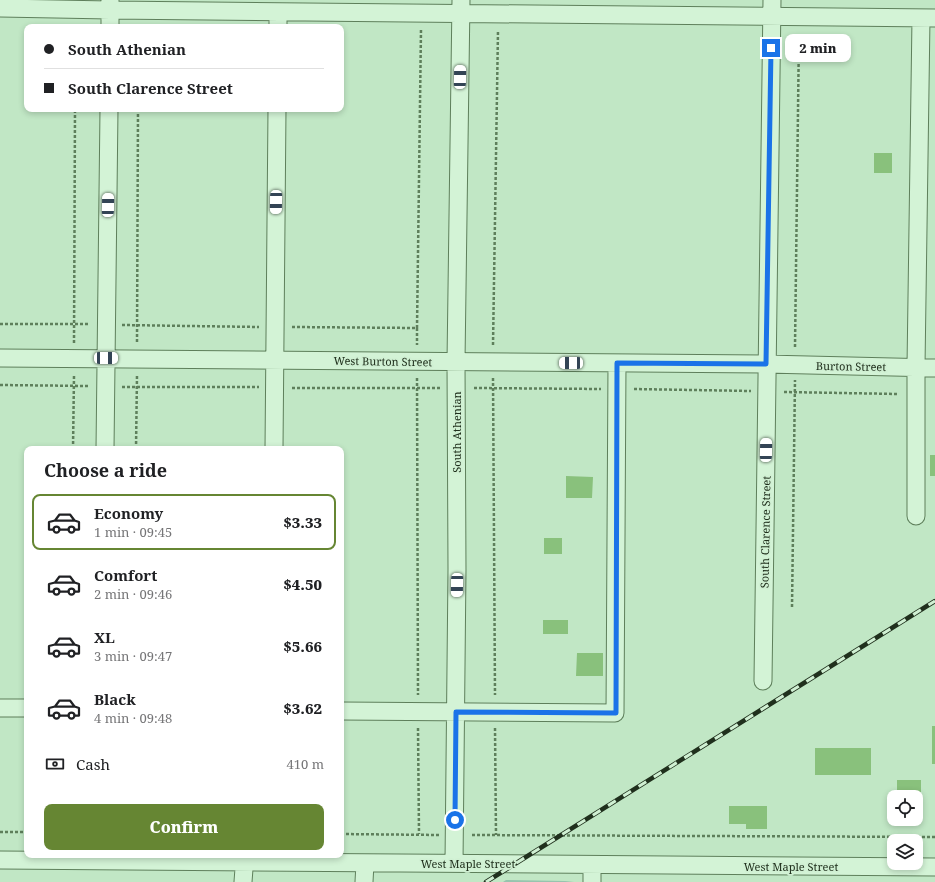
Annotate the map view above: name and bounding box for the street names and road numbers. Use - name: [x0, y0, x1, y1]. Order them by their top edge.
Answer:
- street label: West Burton Street: [334, 353, 433, 369]
- street label: Burton Street: [816, 358, 886, 374]
- street label: South Athenian: [449, 391, 464, 473]
- street label: South Clarence Street: [757, 476, 773, 588]
- street label: West Maple Street: [421, 856, 515, 871]
- street label: West Maple Street: [744, 859, 838, 874]

